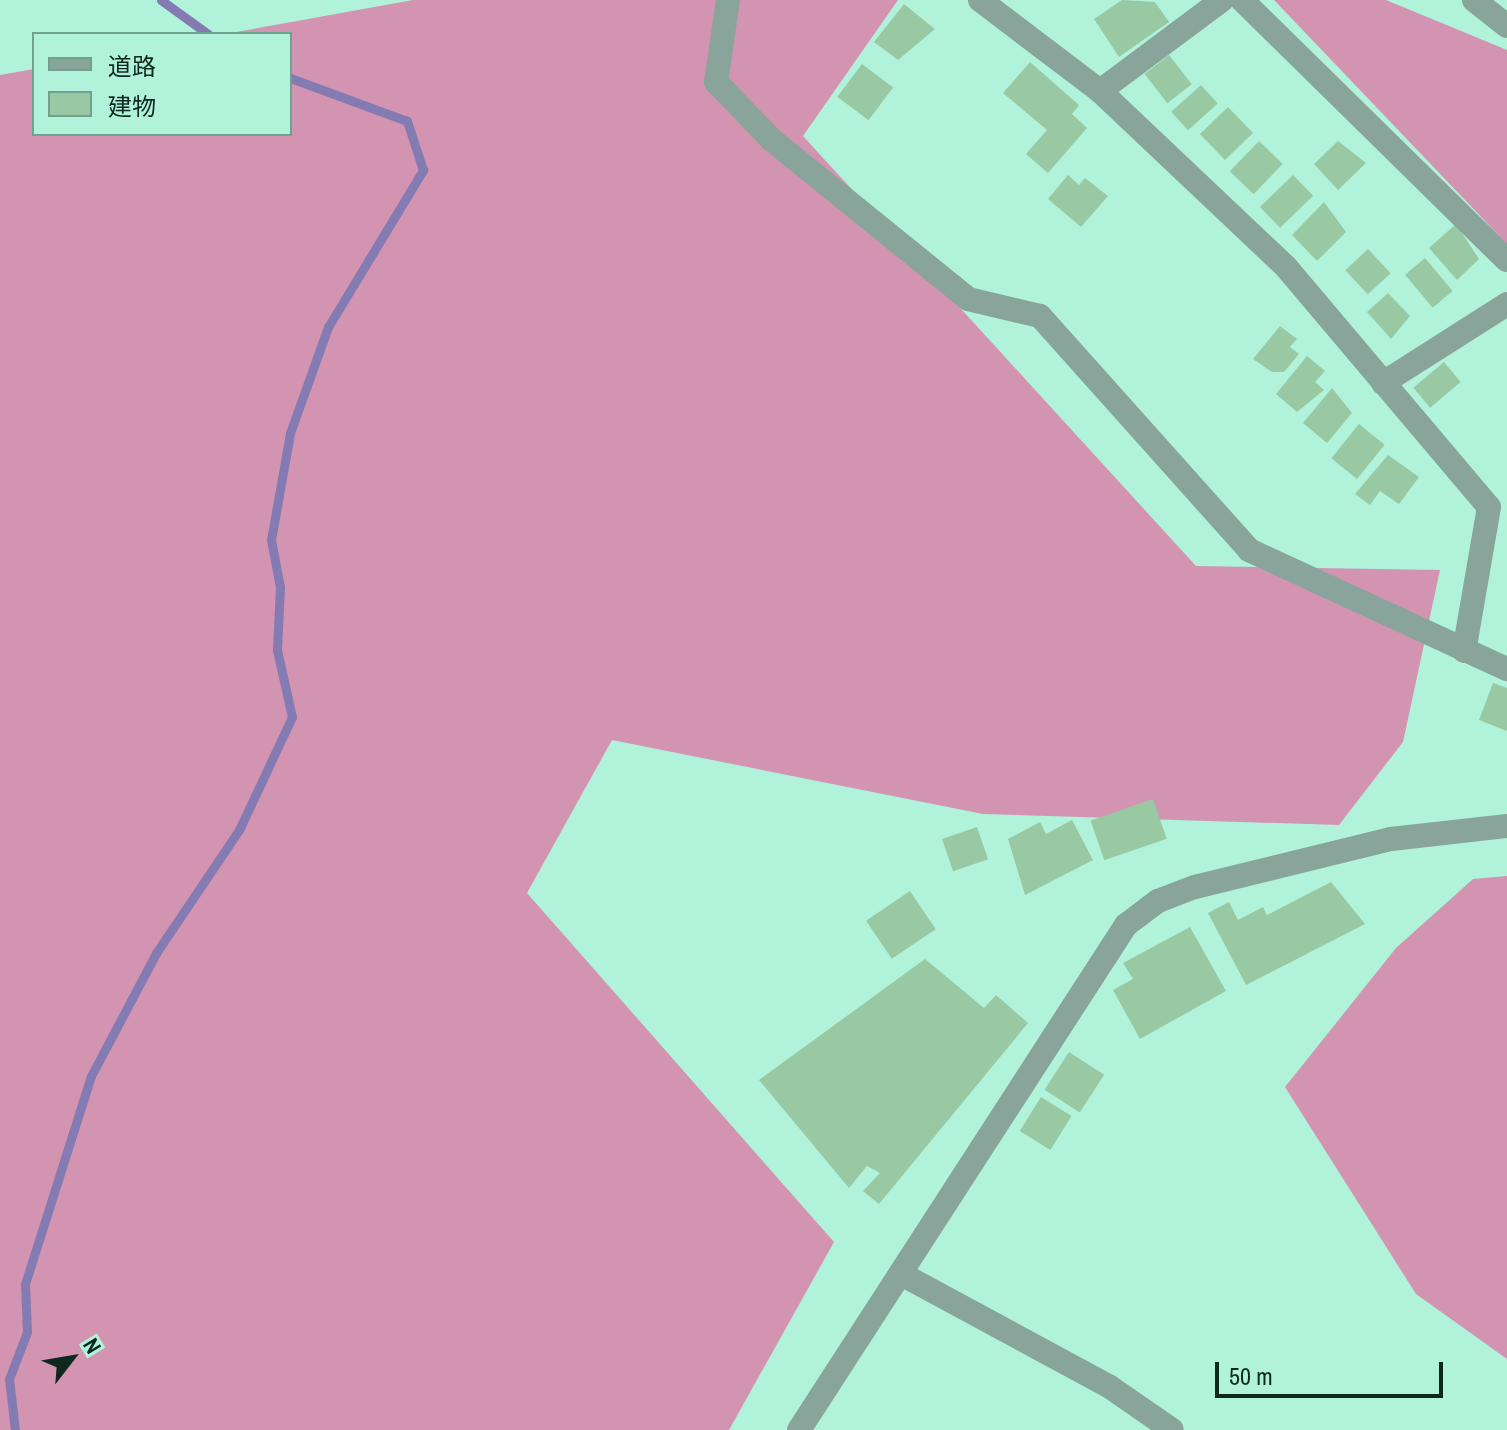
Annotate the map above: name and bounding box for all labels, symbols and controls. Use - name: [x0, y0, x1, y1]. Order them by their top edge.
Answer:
- legend: [32, 32, 292, 136]
- text: 道路: [108, 50, 156, 82]
- text: 建物: [108, 90, 156, 122]
- north arrow: [32, 1318, 112, 1398]
- text: N: [76, 1332, 109, 1359]
- scale bar: [1219, 1346, 1447, 1396]
- text: 50 m: [1229, 1360, 1273, 1392]

